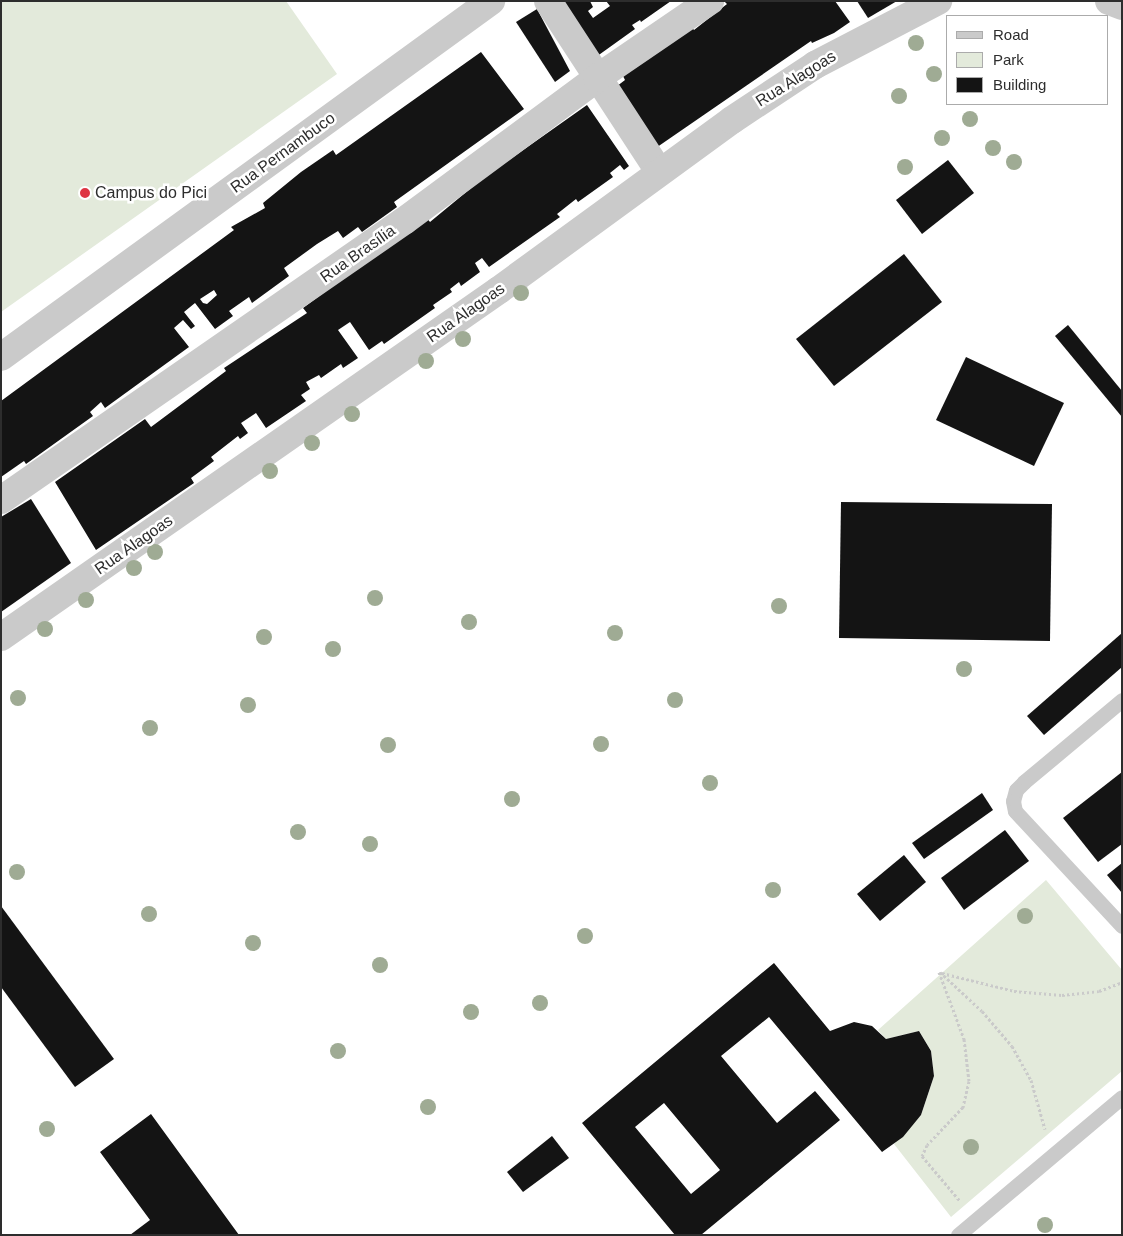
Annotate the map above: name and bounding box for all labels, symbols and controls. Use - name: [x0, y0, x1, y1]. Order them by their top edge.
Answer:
- legend: [946, 15, 1108, 105]
- text: Road: [993, 26, 1029, 43]
- street label: Rua Alagoas: [752, 47, 840, 111]
- text: Park: [993, 51, 1024, 68]
- text: Building: [993, 76, 1046, 93]
- street label: Rua Pernambuco: [227, 109, 339, 197]
- place label: Campus do Pici: [95, 183, 207, 203]
- marker: Campus do Pici: [79, 187, 91, 199]
- street label: Rua Brasília: [317, 221, 399, 287]
- street label: Rua Alagoas: [423, 279, 509, 347]
- street label: Rua Alagoas: [91, 511, 177, 579]

